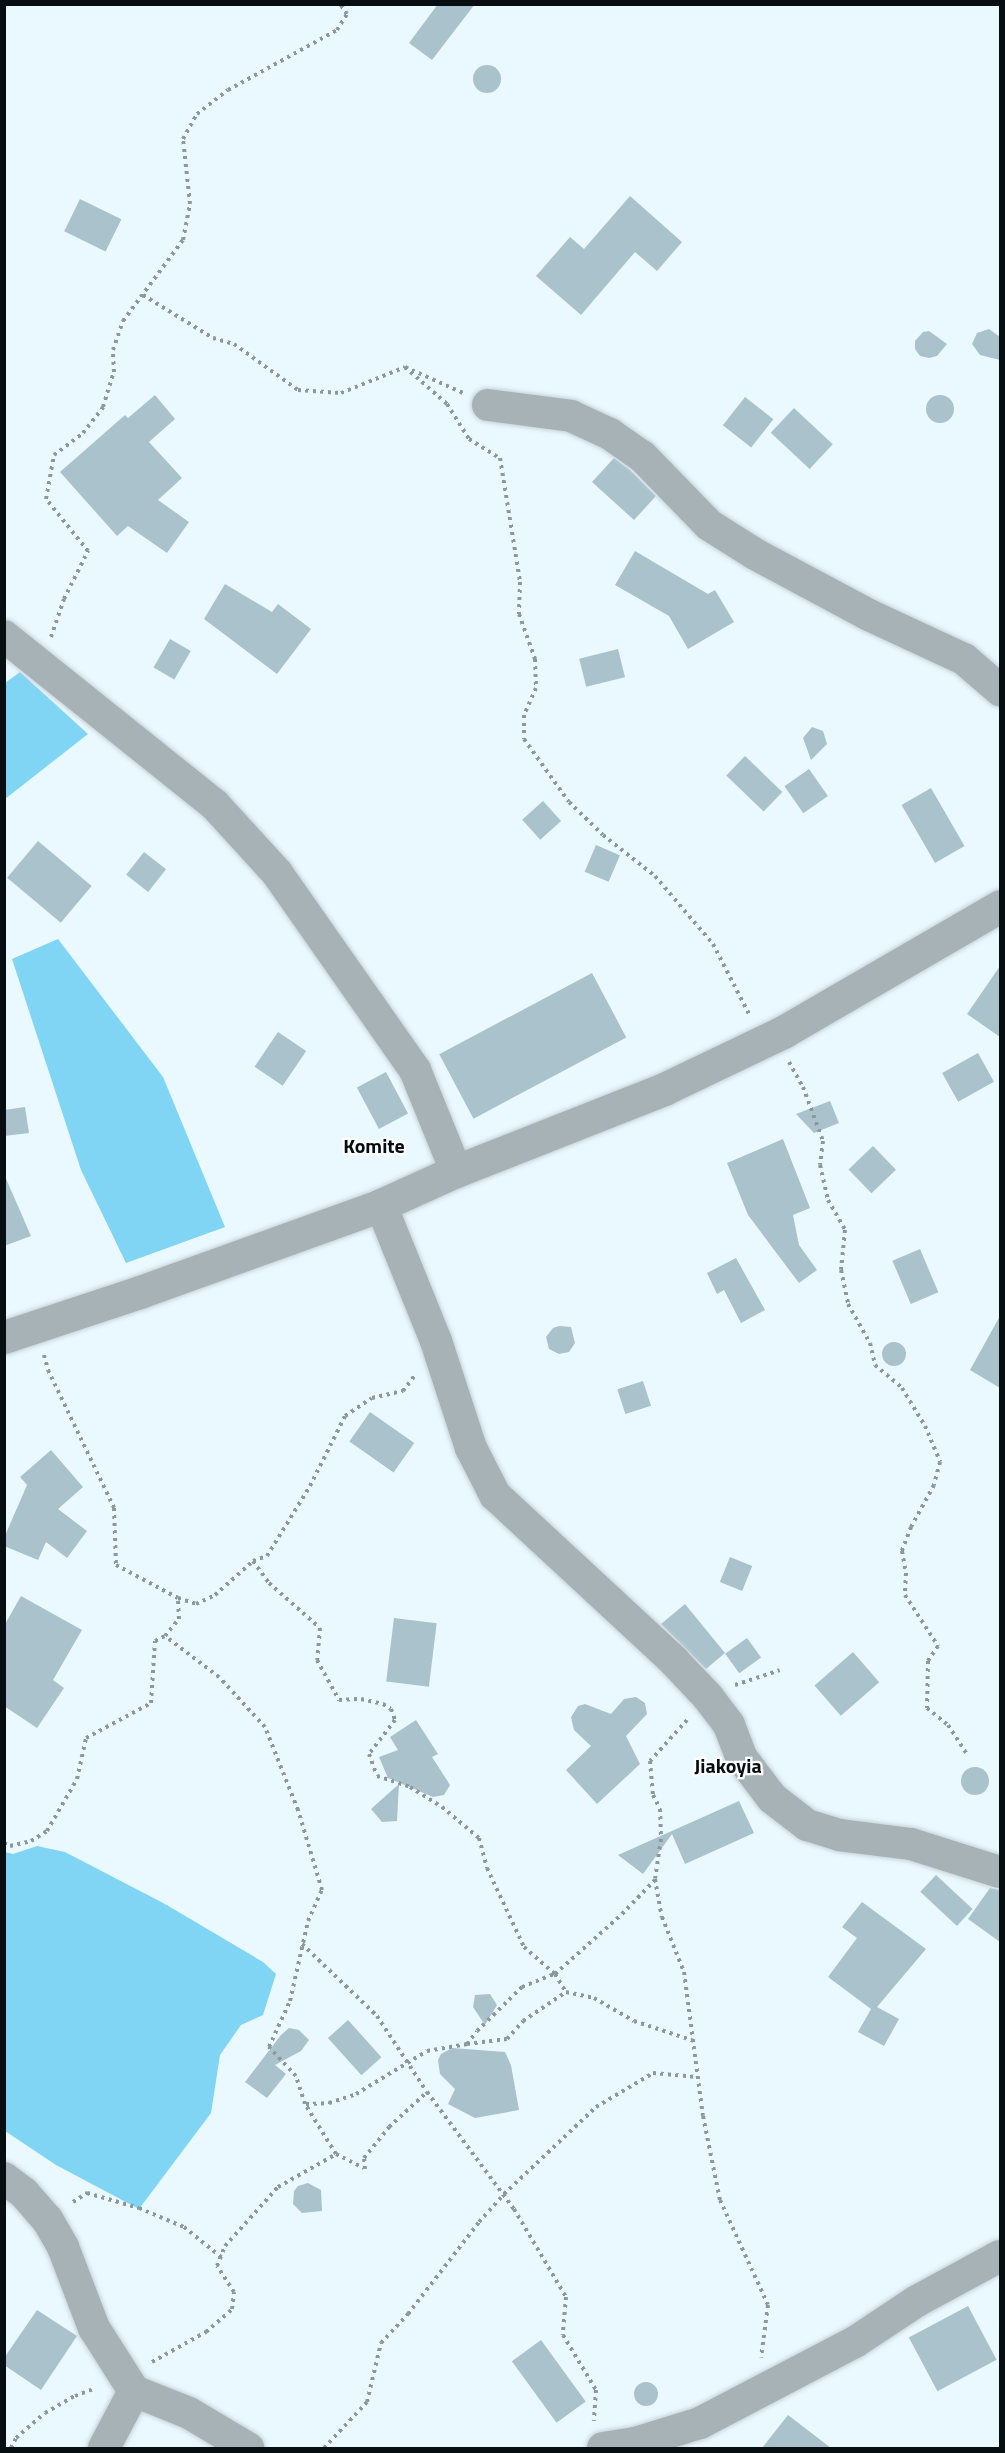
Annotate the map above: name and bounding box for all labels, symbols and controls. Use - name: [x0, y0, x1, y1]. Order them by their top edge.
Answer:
- district label: Komite: [343, 1133, 405, 1157]
- district label: Jiakoyia: [694, 1753, 762, 1777]

